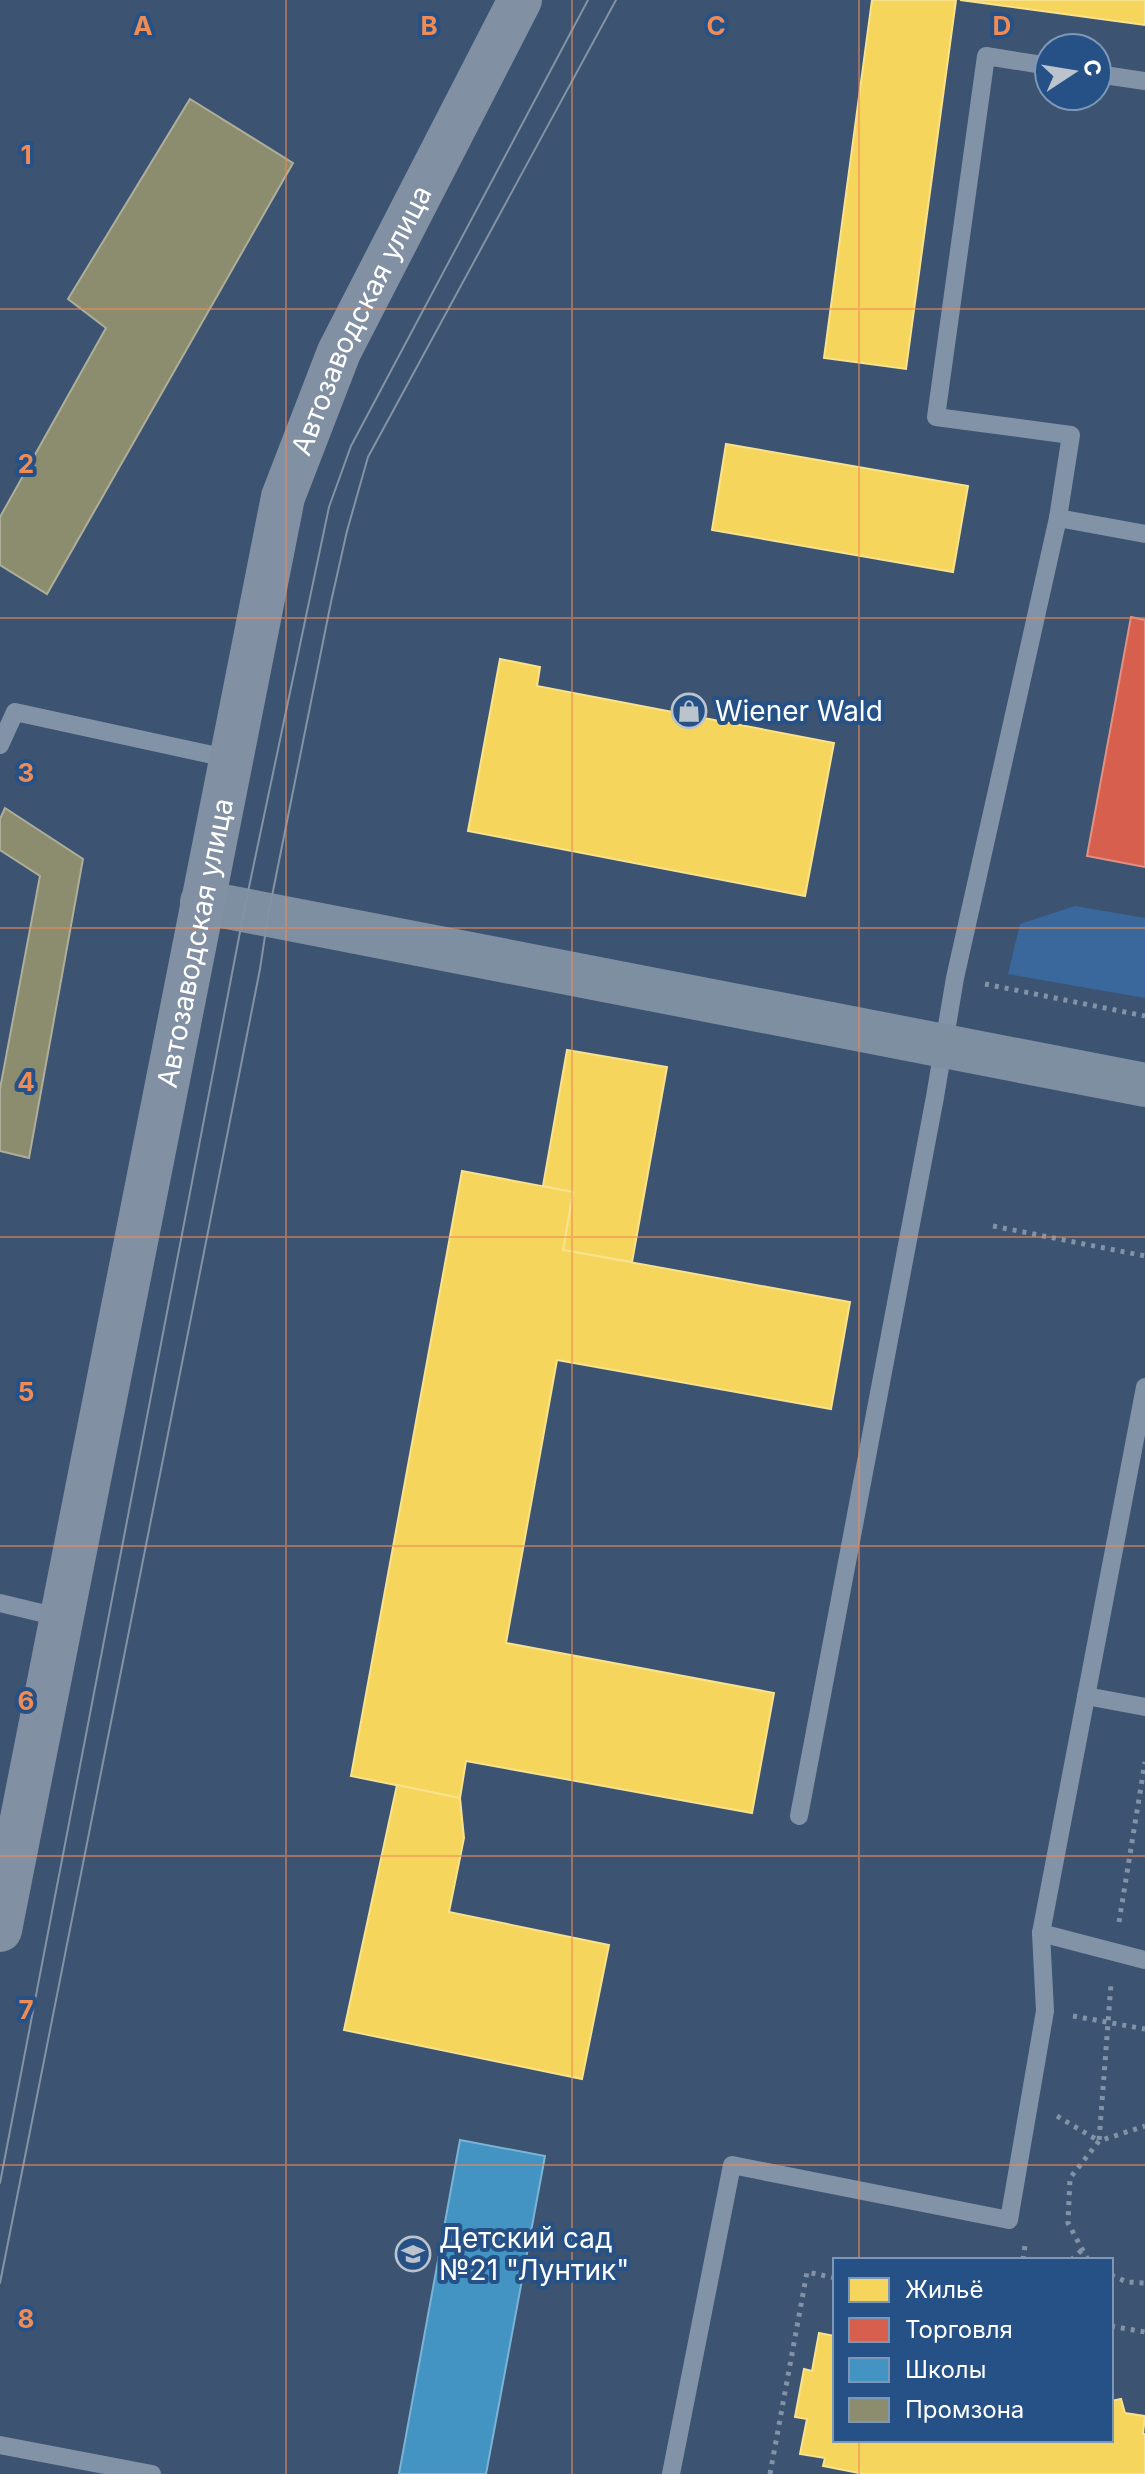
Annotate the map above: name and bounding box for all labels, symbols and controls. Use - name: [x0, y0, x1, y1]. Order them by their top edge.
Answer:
- text: A: [133, 10, 153, 41]
- text: B: [420, 10, 438, 41]
- text: C: [706, 10, 726, 41]
- text: D: [993, 10, 1011, 41]
- north arrow: [1033, 32, 1113, 112]
- text: С: [1078, 57, 1107, 79]
- text: 1: [20, 139, 32, 170]
- street label: Автозаводская улица: [284, 180, 439, 460]
- text: 2: [18, 448, 34, 479]
- shop icon: Wiener Wald: [670, 692, 708, 730]
- place label: Wiener Wald: [715, 694, 883, 728]
- text: 3: [18, 757, 34, 788]
- street label: Автозаводская улица: [150, 795, 240, 1091]
- text: 4: [17, 1066, 35, 1097]
- text: 5: [18, 1376, 34, 1407]
- text: 6: [18, 1685, 34, 1716]
- text: 7: [18, 1994, 34, 2025]
- place label: Детский сад №21 "Лунтик": [439, 2221, 629, 2287]
- school or university icon: Детский сад №21 "Лунтик": [394, 2235, 432, 2273]
- legend: [833, 2258, 1113, 2442]
- text: Жильё: [905, 2275, 983, 2304]
- text: 8: [18, 2303, 34, 2334]
- text: Торговля: [905, 2315, 1013, 2344]
- text: Школы: [905, 2355, 986, 2384]
- text: Промзона: [905, 2395, 1024, 2424]

